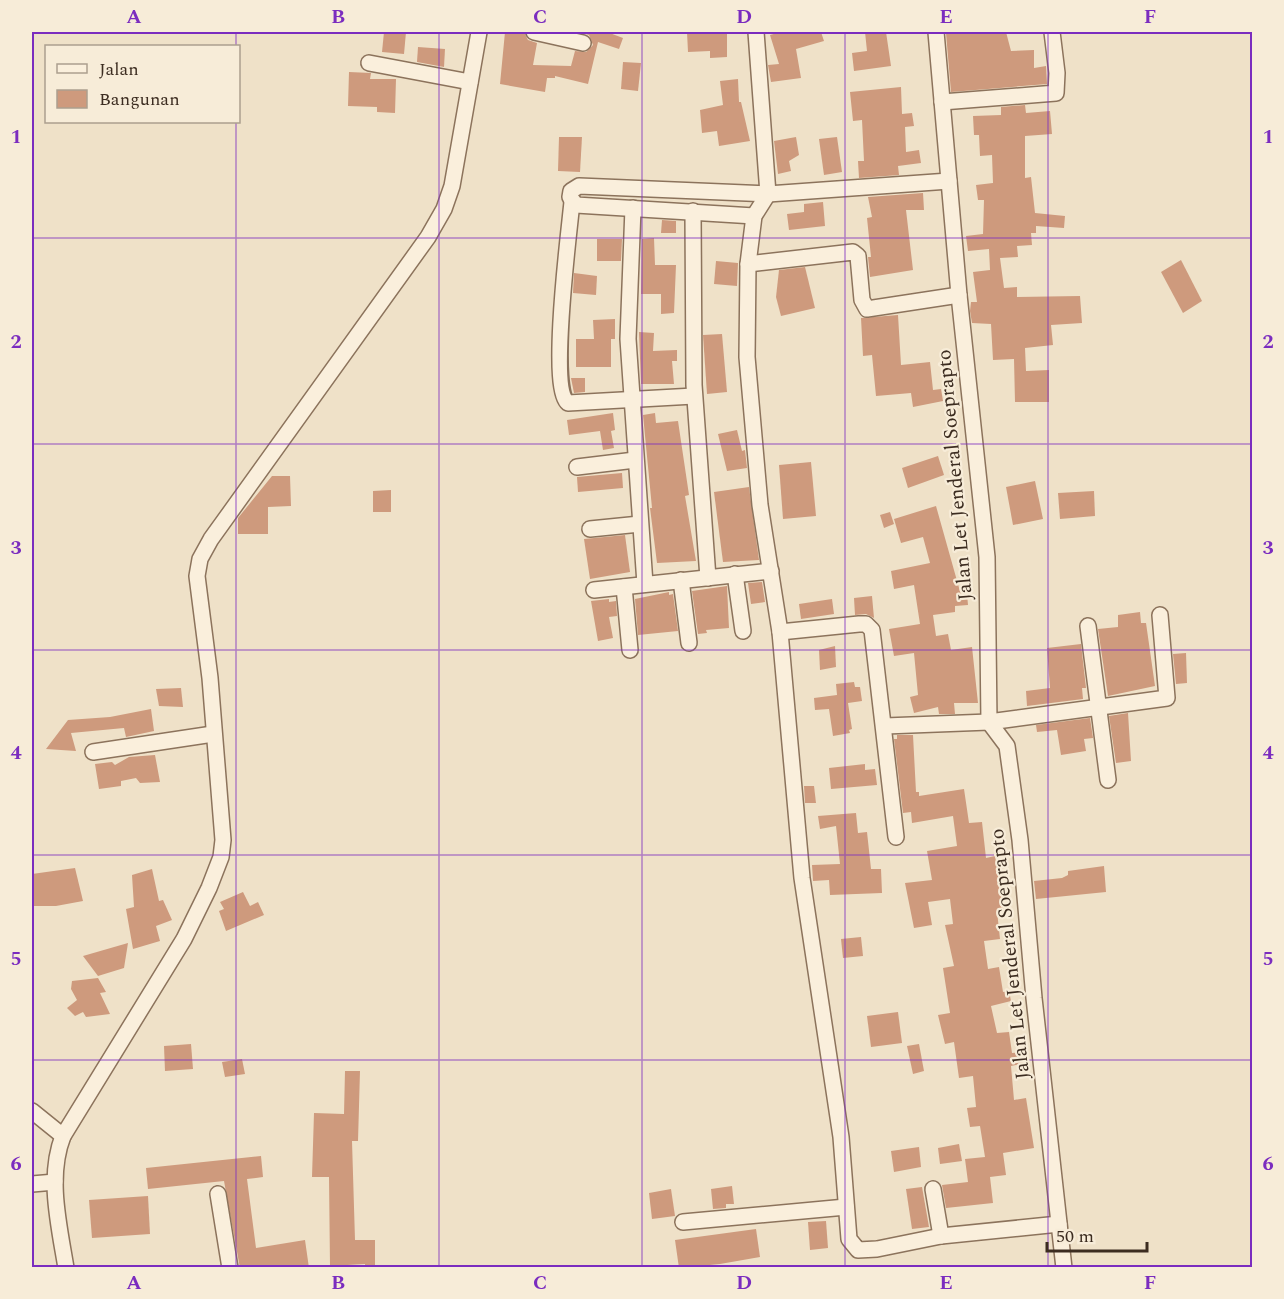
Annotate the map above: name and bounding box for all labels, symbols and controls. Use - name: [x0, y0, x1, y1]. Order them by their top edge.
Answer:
- text: A: [126, 2, 142, 32]
- text: B: [331, 2, 345, 32]
- text: C: [533, 2, 547, 32]
- text: D: [736, 2, 752, 32]
- text: E: [939, 2, 953, 32]
- text: F: [1144, 2, 1156, 32]
- legend: [45, 45, 240, 123]
- text: Jalan: [99, 56, 139, 83]
- text: Bangunan: [99, 86, 180, 113]
- text: 1: [10, 122, 22, 152]
- text: 1: [1262, 122, 1274, 152]
- text: 2: [10, 327, 22, 357]
- text: 2: [1262, 327, 1274, 357]
- street label: Jalan Let Jenderal Soeprapto: [929, 348, 981, 602]
- text: 3: [10, 533, 22, 563]
- text: 3: [1262, 533, 1274, 563]
- text: 4: [10, 738, 22, 768]
- text: 4: [1262, 738, 1274, 768]
- street label: Jalan Let Jenderal Soeprapto: [982, 827, 1038, 1081]
- text: 5: [10, 944, 22, 974]
- text: 5: [1262, 944, 1274, 974]
- text: 6: [10, 1149, 22, 1179]
- text: 6: [1262, 1149, 1274, 1179]
- scale bar: [1047, 1215, 1148, 1253]
- text: 50 m: [1056, 1223, 1094, 1250]
- text: A: [126, 1268, 142, 1298]
- text: B: [331, 1268, 345, 1298]
- text: C: [533, 1268, 547, 1298]
- text: D: [736, 1268, 752, 1298]
- text: E: [939, 1268, 953, 1298]
- text: F: [1144, 1268, 1156, 1298]

